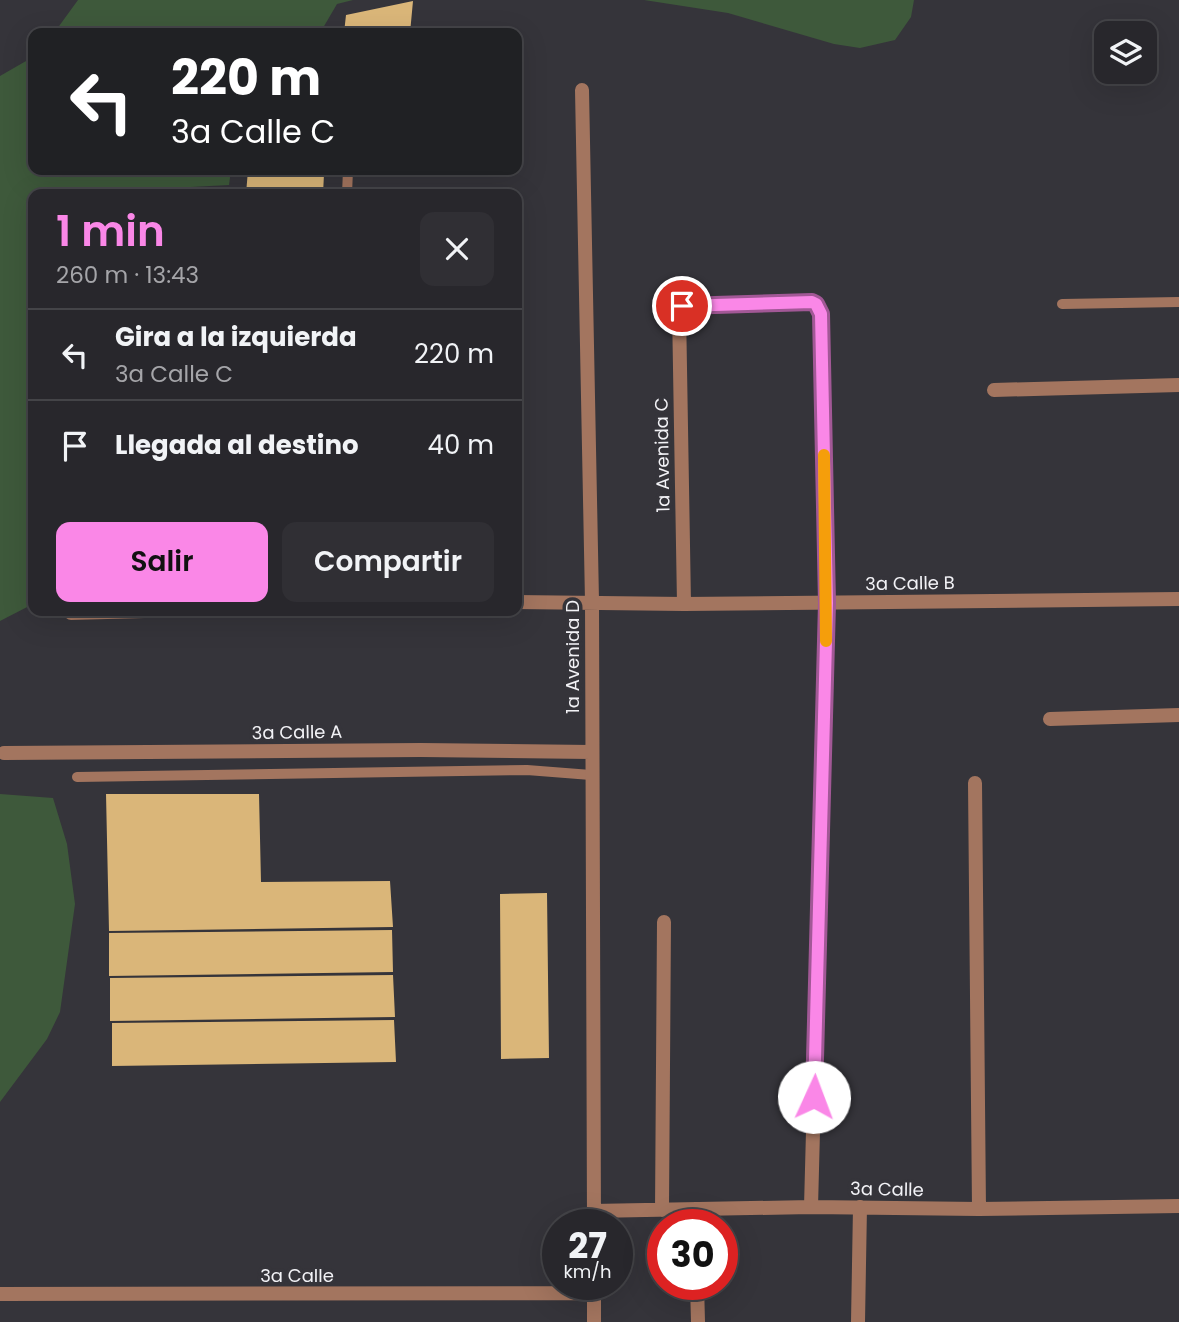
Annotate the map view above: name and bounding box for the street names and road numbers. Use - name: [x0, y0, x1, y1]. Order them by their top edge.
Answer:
- street label: 1a Avenida C: [648, 397, 676, 513]
- street label: 3a Calle B: [865, 570, 955, 596]
- street label: 1a Avenida D: [560, 600, 585, 714]
- street label: 3a Calle A: [251, 719, 343, 745]
- street label: 3a Calle: [850, 1176, 924, 1202]
- street label: 3a Calle: [260, 1263, 334, 1288]

